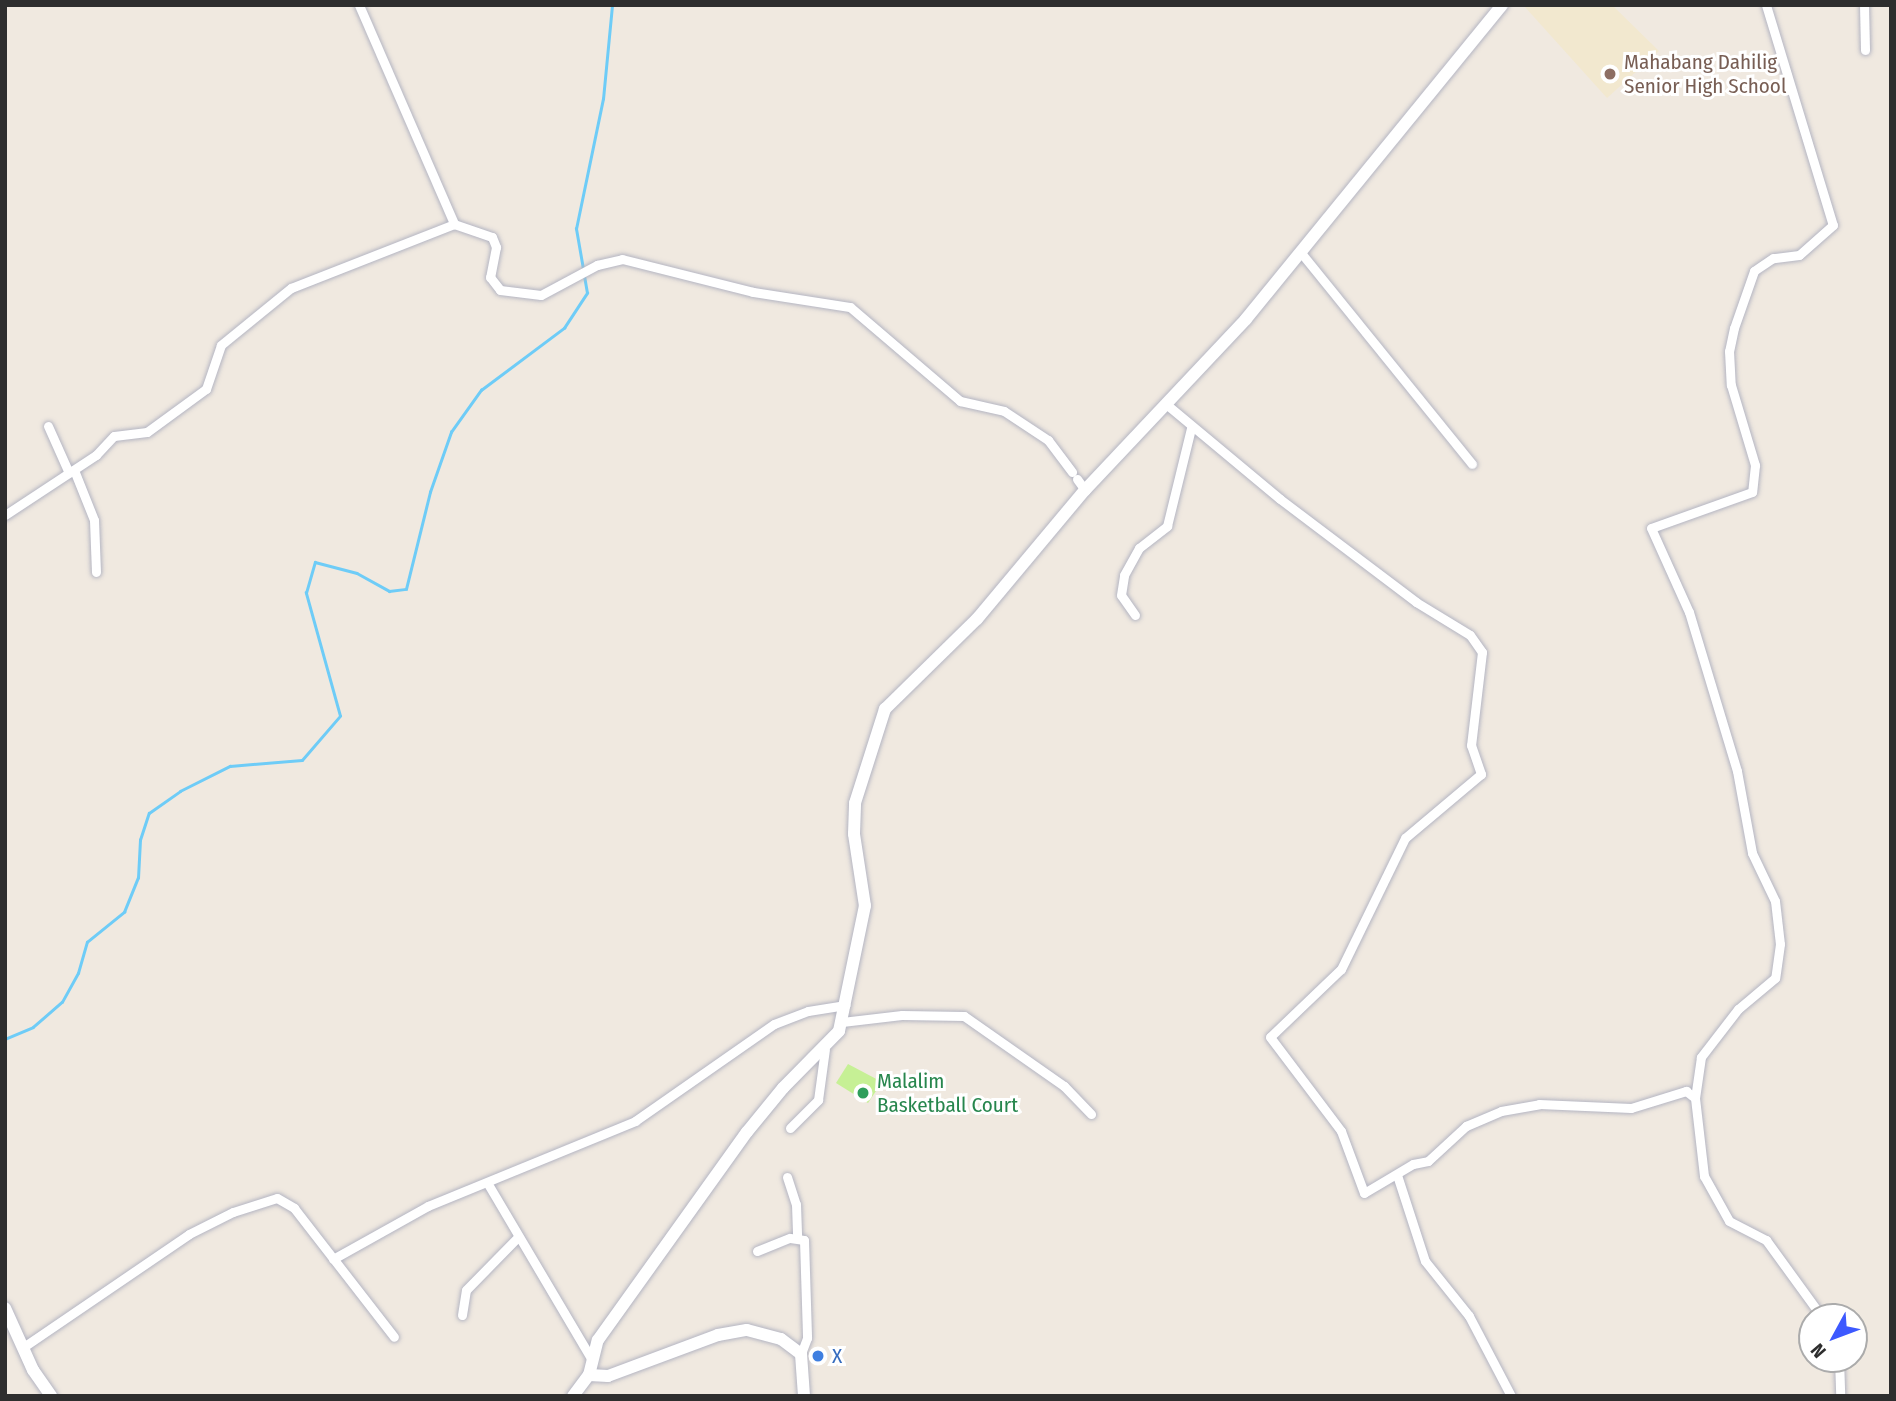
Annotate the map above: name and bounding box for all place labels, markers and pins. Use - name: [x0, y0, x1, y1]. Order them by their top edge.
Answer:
- place label: Mahabang Dahilig Senior High School: [1624, 49, 1786, 99]
- marker: Mahabang Dahilig Senior High School: [1602, 66, 1618, 82]
- place label: Malalim Basketball Court: [877, 1068, 1018, 1118]
- marker: Malalim Basketball Court: [855, 1085, 871, 1101]
- place label: X: [832, 1343, 842, 1369]
- marker: X: [810, 1348, 826, 1364]

